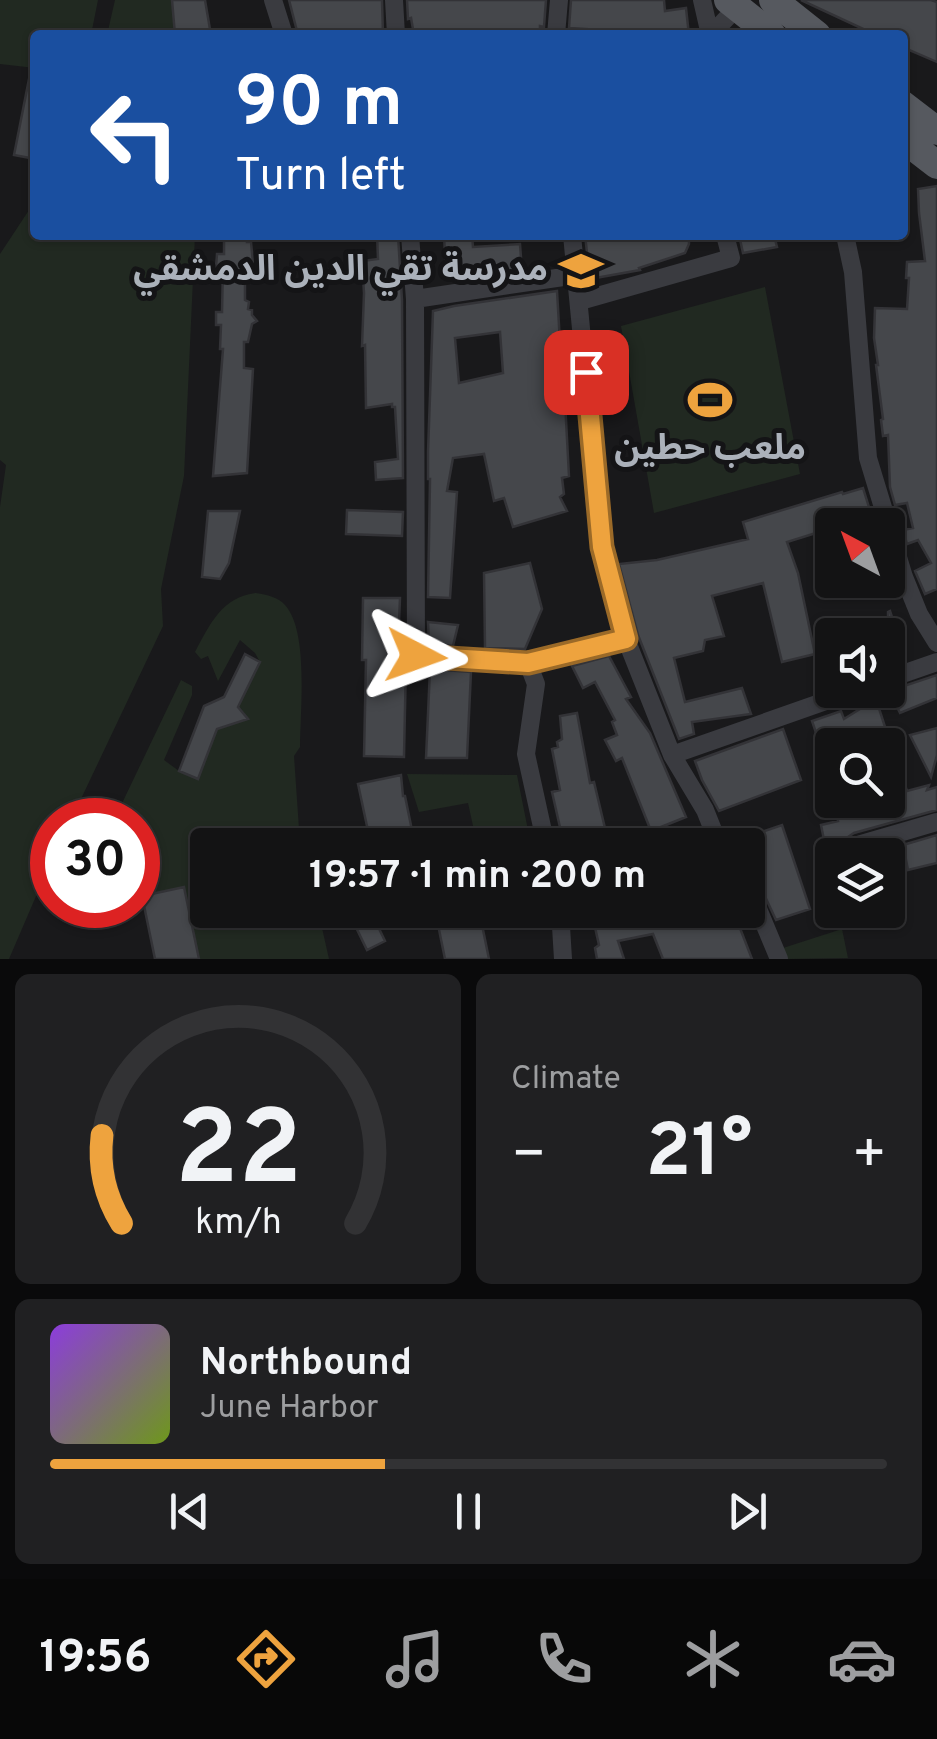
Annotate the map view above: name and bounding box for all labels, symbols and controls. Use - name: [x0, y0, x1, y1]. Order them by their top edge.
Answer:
- text: 90 m: [235, 62, 403, 151]
- icon: left: [70, 70, 200, 200]
- text: Turn left: [235, 149, 406, 206]
- school or university icon: مدرسة تقي الدين الدمشقي: [557, 247, 605, 295]
- place label: مدرسة تقي الدين الدمشقي: [133, 249, 548, 296]
- pin: [544, 330, 629, 415]
- icon: arrive: [559, 345, 614, 400]
- sports icon: ملعب حطين: [686, 376, 734, 424]
- place label: ملعب حطين: [614, 428, 806, 472]
- north arrow: [815, 508, 905, 598]
- map controls: [815, 508, 905, 928]
- position arrow: [364, 604, 468, 708]
- button: sound: [815, 618, 905, 708]
- button: search: [815, 728, 905, 818]
- speed limit sign: 30: [30, 798, 160, 928]
- button: layers: [815, 838, 905, 928]
- text: 19:57 · 1 min · 200 m: [309, 853, 646, 902]
- text: Climate: [511, 1060, 621, 1100]
- text: 22: [174, 1089, 302, 1221]
- text: 21°: [645, 1108, 753, 1203]
- text: −: [511, 1122, 546, 1192]
- text: +: [852, 1122, 887, 1192]
- text: km/h: [195, 1201, 281, 1247]
- text: Northbound: [200, 1340, 412, 1389]
- text: June Harbor: [200, 1389, 379, 1429]
- icon: previous: [162, 1484, 217, 1539]
- icon: pause: [441, 1484, 496, 1539]
- icon: next: [720, 1484, 775, 1539]
- icon: directions: [231, 1624, 301, 1694]
- icon: music: [380, 1624, 450, 1694]
- icon: phone: [529, 1624, 599, 1694]
- icon: climate: [678, 1624, 748, 1694]
- icon: car: [827, 1624, 897, 1694]
- text: 19:56: [40, 1631, 151, 1688]

